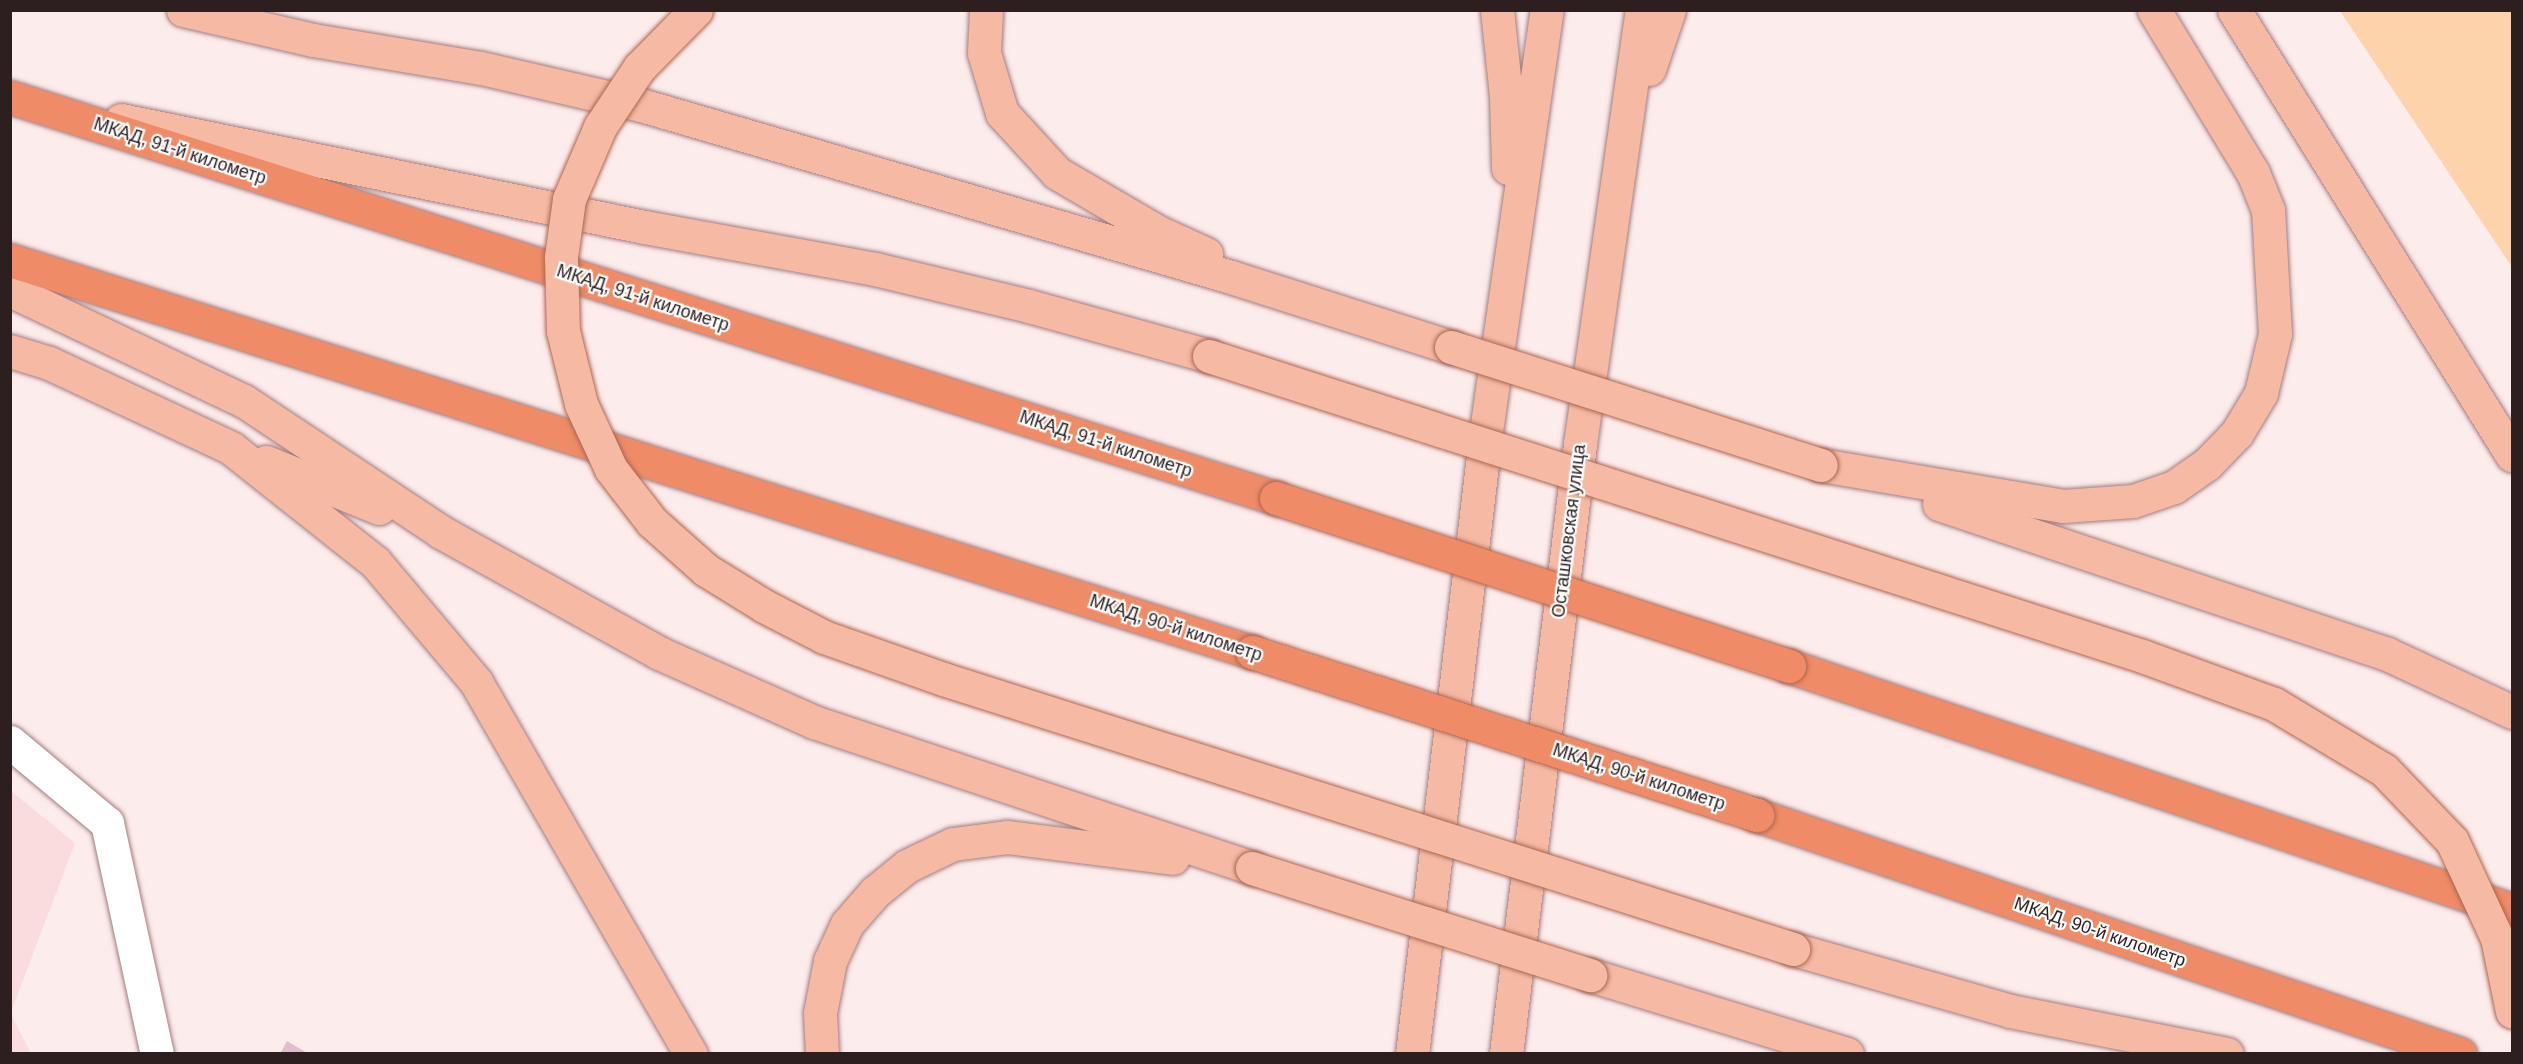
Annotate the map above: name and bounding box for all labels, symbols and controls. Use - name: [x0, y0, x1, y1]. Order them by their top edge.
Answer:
- street label: МКАД, 91-й километр: [91, 113, 269, 189]
- street label: МКАД, 91-й километр: [554, 260, 732, 336]
- street label: МКАД, 91-й километр: [1017, 406, 1195, 482]
- street label: Осташковская улица: [1548, 443, 1590, 619]
- street label: МКАД, 90-й километр: [1087, 590, 1265, 666]
- street label: МКАД, 90-й километр: [1550, 739, 1728, 815]
- street label: МКАД, 90-й километр: [2011, 892, 2189, 972]

